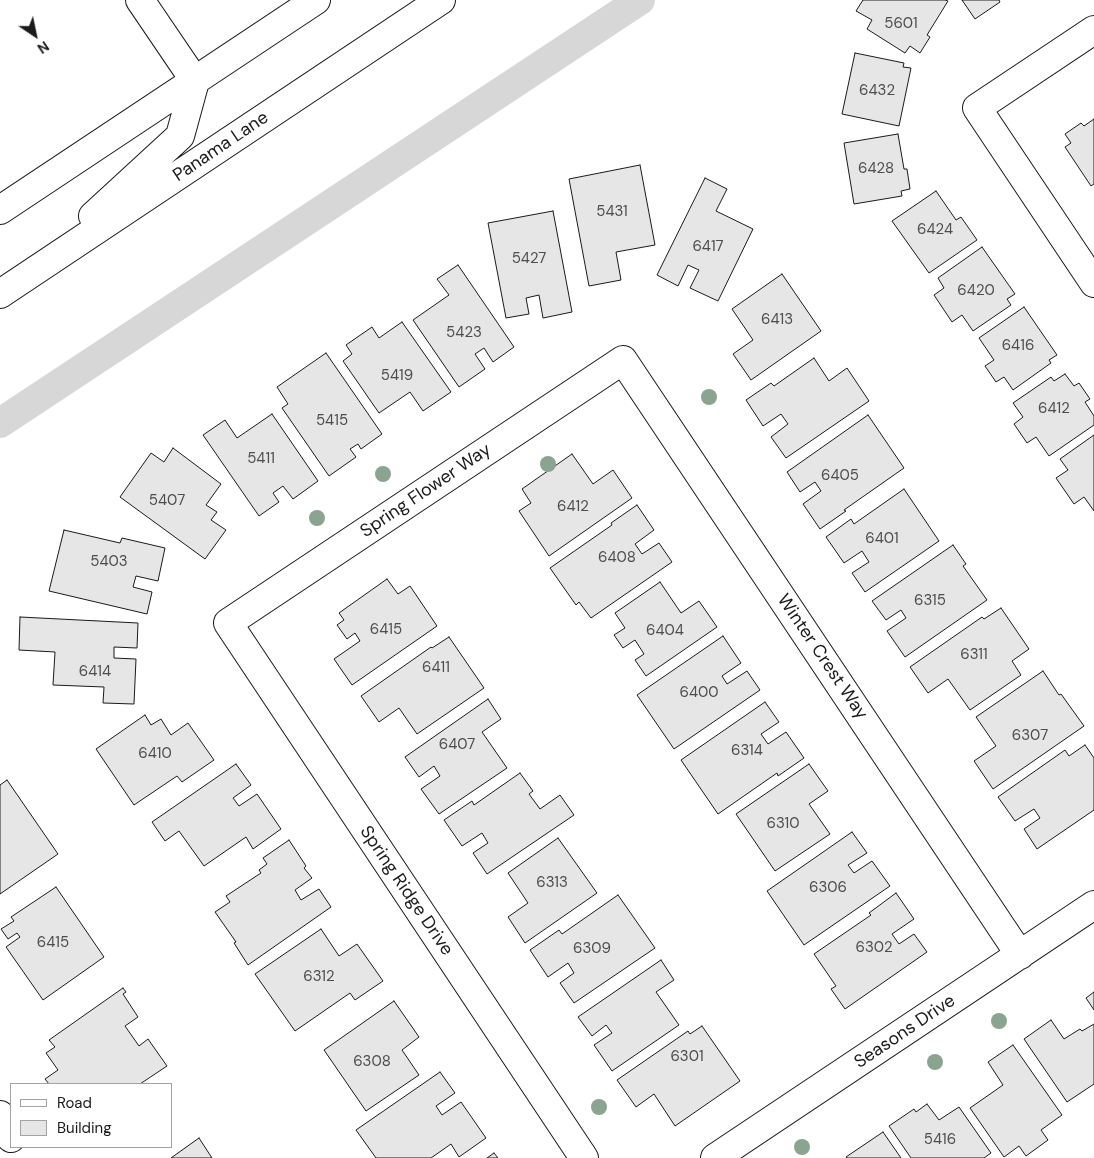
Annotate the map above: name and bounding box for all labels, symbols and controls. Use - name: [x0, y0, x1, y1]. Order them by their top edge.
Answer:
- north arrow: [10, 10, 60, 60]
- house number: 5601: [884, 15, 918, 33]
- text: N: [34, 37, 53, 58]
- house number: 6432: [859, 82, 895, 100]
- street label: Panama Lane: [169, 107, 273, 187]
- house number: 6428: [858, 160, 894, 178]
- house number: 5431: [596, 203, 628, 221]
- house number: 6424: [917, 221, 953, 239]
- house number: 6417: [692, 238, 724, 256]
- house number: 5427: [512, 250, 546, 268]
- house number: 6420: [957, 282, 995, 300]
- house number: 6413: [761, 311, 793, 329]
- house number: 5423: [446, 324, 482, 342]
- house number: 6416: [1002, 337, 1034, 355]
- house number: 5419: [381, 367, 413, 385]
- house number: 6412: [1038, 400, 1070, 418]
- house number: 5415: [316, 412, 348, 430]
- street label: Spring Flower Way: [357, 439, 495, 543]
- house number: 5411: [247, 450, 275, 468]
- house number: 6405: [821, 467, 859, 485]
- house number: 5407: [149, 492, 185, 510]
- house number: 6412: [557, 498, 589, 516]
- house number: 6401: [865, 530, 899, 548]
- house number: 6408: [598, 549, 636, 567]
- house number: 5403: [90, 553, 128, 571]
- street label: Winter Crest Way: [772, 590, 872, 724]
- house number: 6315: [914, 592, 946, 610]
- house number: 6415: [370, 621, 402, 639]
- house number: 6404: [646, 622, 684, 640]
- house number: 6311: [960, 646, 988, 664]
- house number: 6411: [422, 659, 450, 677]
- house number: 6414: [79, 663, 111, 681]
- house number: 6400: [679, 684, 719, 702]
- house number: 6307: [1012, 727, 1048, 745]
- house number: 6407: [439, 736, 475, 754]
- house number: 6314: [731, 742, 763, 760]
- house number: 6410: [138, 745, 172, 763]
- house number: 6310: [767, 815, 799, 833]
- street label: Spring Ridge Drive: [355, 822, 457, 960]
- house number: 6313: [536, 874, 568, 892]
- house number: 6306: [809, 879, 847, 897]
- house number: 6415: [37, 934, 69, 952]
- house number: 6302: [855, 939, 893, 957]
- house number: 6309: [573, 940, 611, 958]
- house number: 6312: [303, 968, 335, 986]
- street label: Seasons Drive: [850, 990, 960, 1074]
- house number: 6301: [670, 1048, 704, 1066]
- house number: 6308: [353, 1053, 391, 1071]
- legend: [10, 1083, 172, 1148]
- text: Road: [57, 1093, 92, 1113]
- text: Building: [57, 1118, 112, 1138]
- house number: 5416: [924, 1131, 956, 1149]

